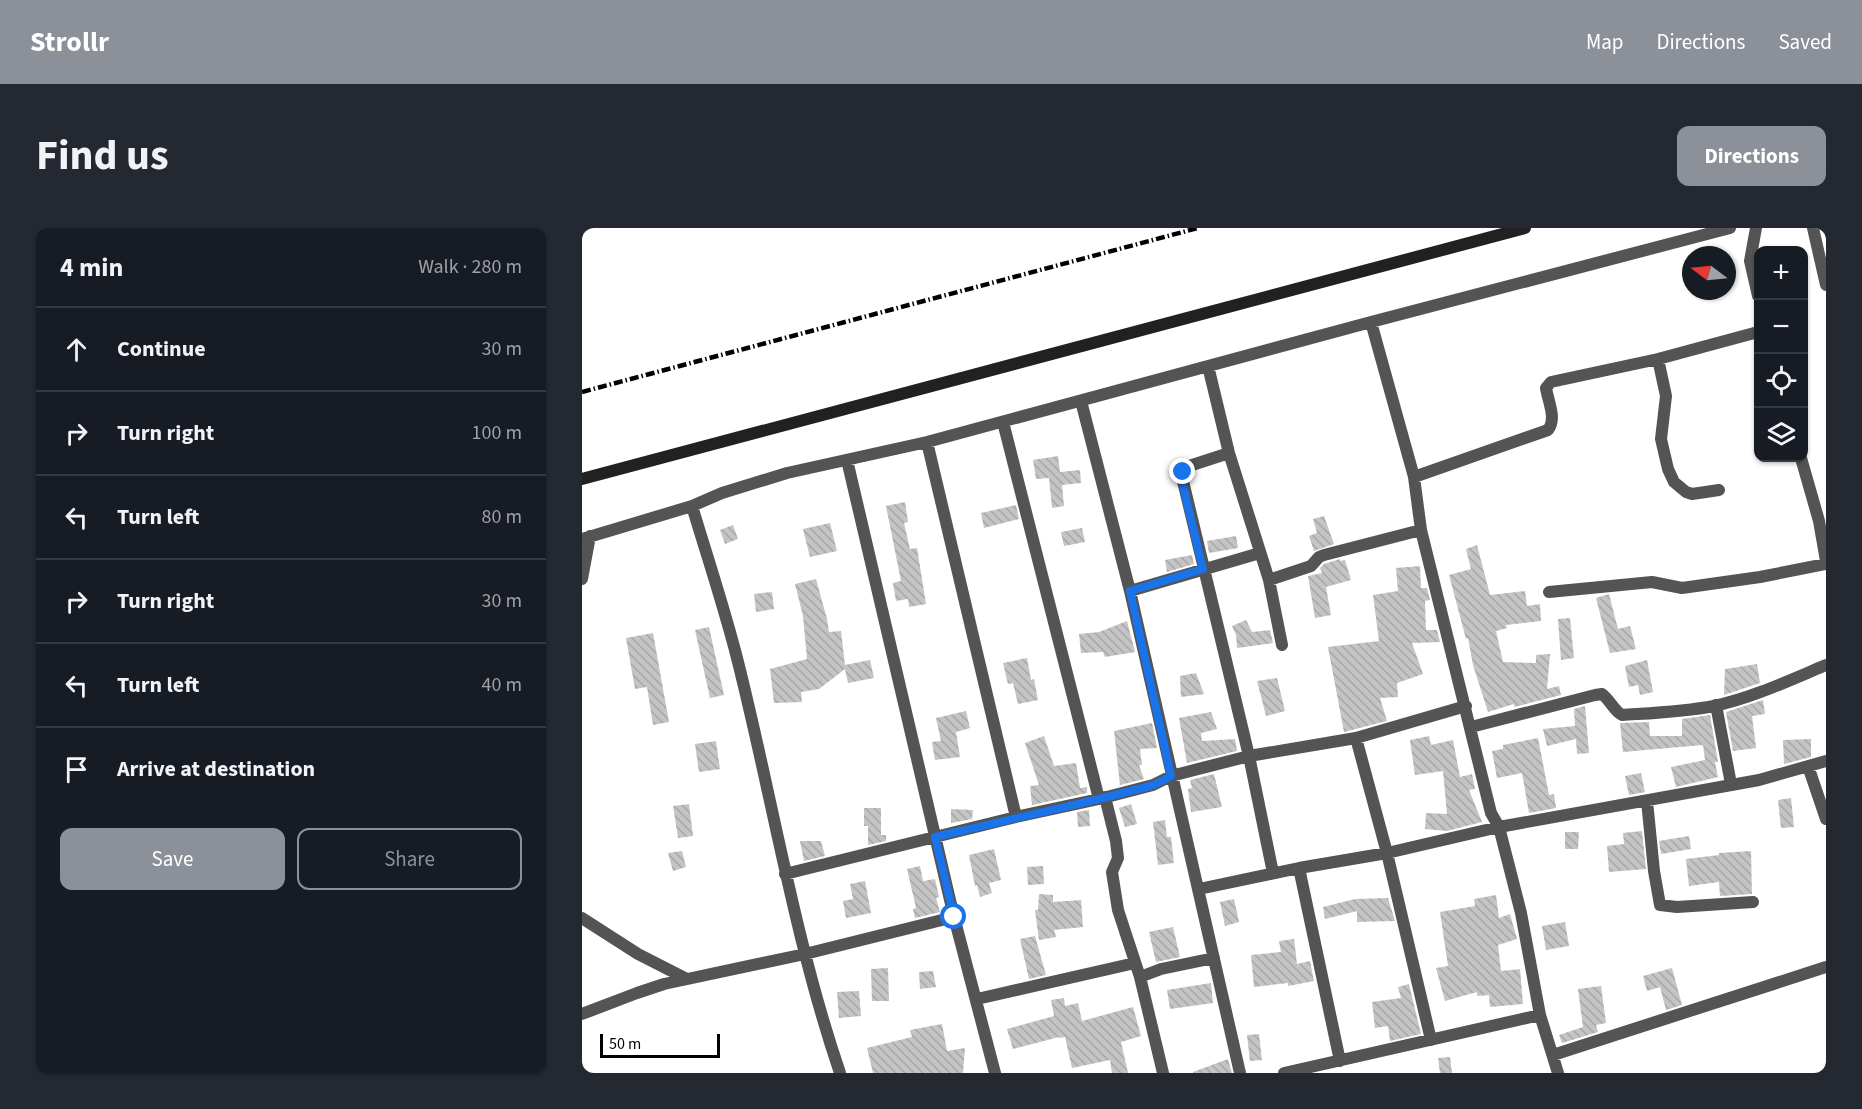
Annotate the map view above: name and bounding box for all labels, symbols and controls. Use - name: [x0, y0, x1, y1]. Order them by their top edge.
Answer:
- text: Strollr: [30, 22, 109, 62]
- text: Map: [1586, 27, 1624, 57]
- text: Directions: [1657, 27, 1745, 57]
- text: Saved: [1778, 27, 1832, 57]
- text: Find us: [36, 126, 169, 186]
- button: Directions: [1677, 126, 1826, 186]
- north arrow: [1682, 246, 1736, 300]
- map controls: [1754, 246, 1808, 462]
- button: +: [1754, 246, 1808, 300]
- text: 4 min: [60, 249, 123, 286]
- text: Walk · 280 m: [418, 253, 522, 281]
- button: −: [1754, 300, 1808, 354]
- icon: ahead: [60, 333, 93, 366]
- text: Continue: [117, 333, 206, 365]
- text: 30 m: [482, 335, 522, 363]
- button: locate: [1754, 354, 1808, 408]
- button: layers: [1754, 408, 1808, 462]
- icon: right: [60, 417, 93, 450]
- text: Turn right: [117, 417, 214, 449]
- text: 100 m: [472, 419, 522, 447]
- route end: [1169, 458, 1195, 484]
- icon: left: [60, 501, 93, 534]
- text: Turn left: [117, 501, 199, 533]
- text: 80 m: [482, 503, 522, 531]
- icon: right: [60, 585, 93, 618]
- text: Turn right: [117, 585, 214, 617]
- text: 30 m: [482, 587, 522, 615]
- icon: left: [60, 669, 93, 702]
- text: Turn left: [117, 669, 199, 701]
- text: 40 m: [482, 671, 522, 699]
- icon: arrive: [60, 753, 93, 786]
- text: Arrive at destination: [117, 753, 315, 785]
- button: Save: [60, 828, 285, 890]
- button: Share: [297, 828, 522, 890]
- route start: [940, 903, 966, 929]
- scale bar: [600, 1031, 720, 1058]
- text: 50 m: [609, 1033, 641, 1055]

